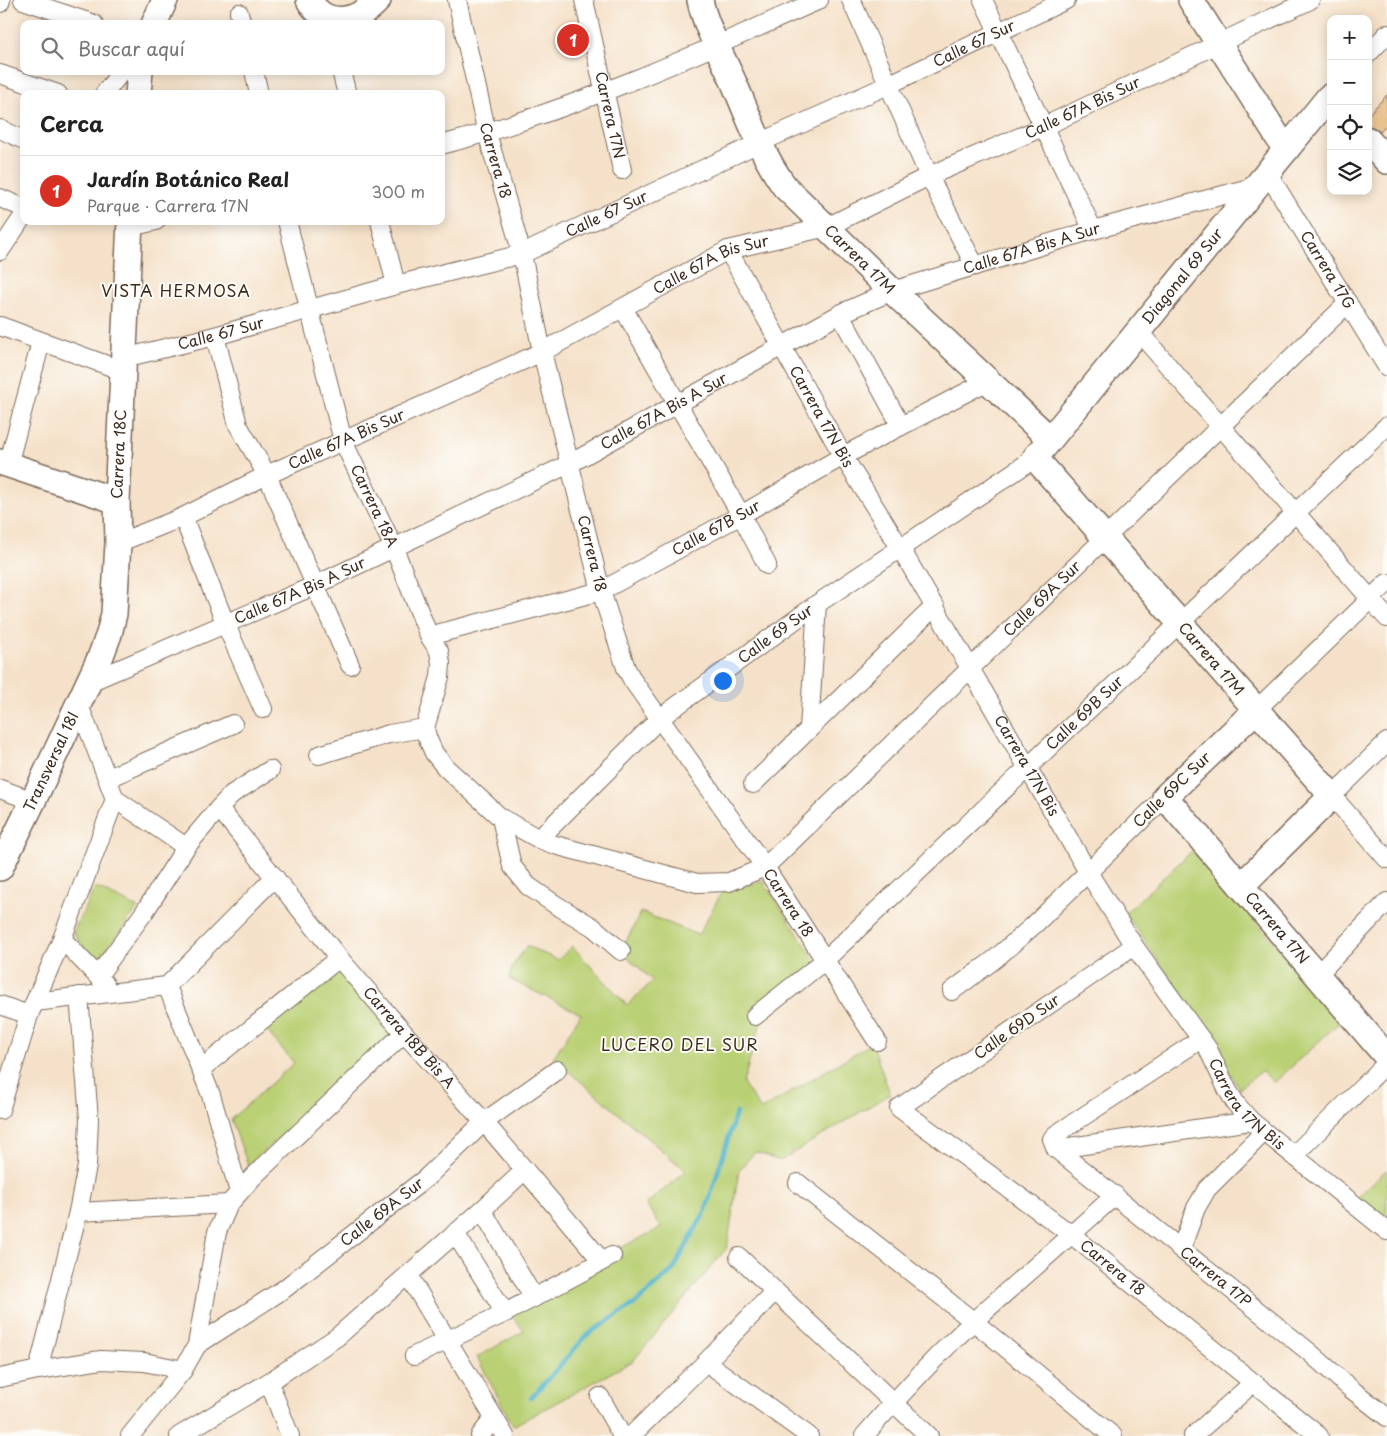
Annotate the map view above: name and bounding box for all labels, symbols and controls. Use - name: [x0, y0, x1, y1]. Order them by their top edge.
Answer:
- street label: Calle 67 Sur: [929, 13, 1018, 72]
- map controls: [1327, 15, 1372, 195]
- button: +: [1327, 15, 1372, 60]
- search box: [20, 20, 445, 75]
- pin: 1: [557, 21, 589, 59]
- icon: search: [38, 34, 66, 62]
- text: Buscar aquí: [78, 34, 185, 62]
- button: −: [1327, 60, 1372, 105]
- street label: Carrera 17N: [590, 69, 632, 161]
- street label: Calle 67A Bis Sur: [1021, 69, 1144, 144]
- button: locate: [1327, 105, 1372, 150]
- text: Cerca: [40, 107, 104, 139]
- street label: Carrera 18: [475, 120, 518, 201]
- button: layers: [1327, 150, 1372, 195]
- text: Jardín Botánico Real: [87, 165, 289, 193]
- text: 1: [52, 179, 60, 203]
- text: 300 m: [371, 179, 425, 203]
- street label: Calle 67 Sur: [561, 184, 651, 242]
- text: Parque · Carrera 17N: [87, 193, 249, 217]
- street label: Calle 67A Bis A Sur: [960, 216, 1102, 279]
- street label: Carrera 17M: [820, 218, 901, 298]
- street label: Diagonal 69 Sur: [1135, 222, 1228, 329]
- street label: Carrera 17G: [1296, 225, 1362, 313]
- street label: Calle 67A Bis Sur: [648, 228, 771, 299]
- district label: VISTA HERMOSA: [101, 278, 251, 302]
- street label: Calle 67 Sur: [175, 310, 266, 355]
- street label: Carrera 17N Bis: [785, 361, 860, 472]
- street label: Calle 67A Bis A Sur: [595, 366, 731, 455]
- street label: Calle 67A Bis Sur: [284, 402, 408, 474]
- street label: Carrera 18C: [104, 409, 131, 499]
- street label: Carrera 18A: [346, 460, 405, 551]
- street label: Calle 67B Sur: [667, 493, 764, 561]
- street label: Carrera 18: [573, 513, 614, 594]
- street label: Calle 67A Bis A Sur: [230, 550, 369, 629]
- street label: Calle 69A Sur: [997, 555, 1085, 641]
- street label: Calle 69 Sur: [732, 597, 818, 668]
- street label: Carrera 17M: [1174, 616, 1251, 700]
- your location: [710, 668, 736, 694]
- street label: Calle 69B Sur: [1040, 669, 1128, 755]
- street label: Transversal 18I: [17, 707, 83, 815]
- street label: Carrera 17N Bis: [989, 710, 1066, 820]
- street label: Calle 69C Sur: [1127, 746, 1215, 832]
- street label: Carrera 18: [759, 863, 820, 941]
- street label: Carrera 17N: [1240, 886, 1315, 968]
- street label: Carrera 18B Bis A: [358, 981, 461, 1093]
- street label: Calle 69D Sur: [968, 987, 1064, 1064]
- district label: LUCERO DEL SUR: [601, 1032, 759, 1056]
- street label: Carrera 17N Bis: [1204, 1054, 1291, 1154]
- street label: Calle 69A Sur: [335, 1171, 428, 1251]
- street label: Carrera 18: [1076, 1233, 1151, 1300]
- street label: Carrera 17P: [1176, 1240, 1258, 1312]

